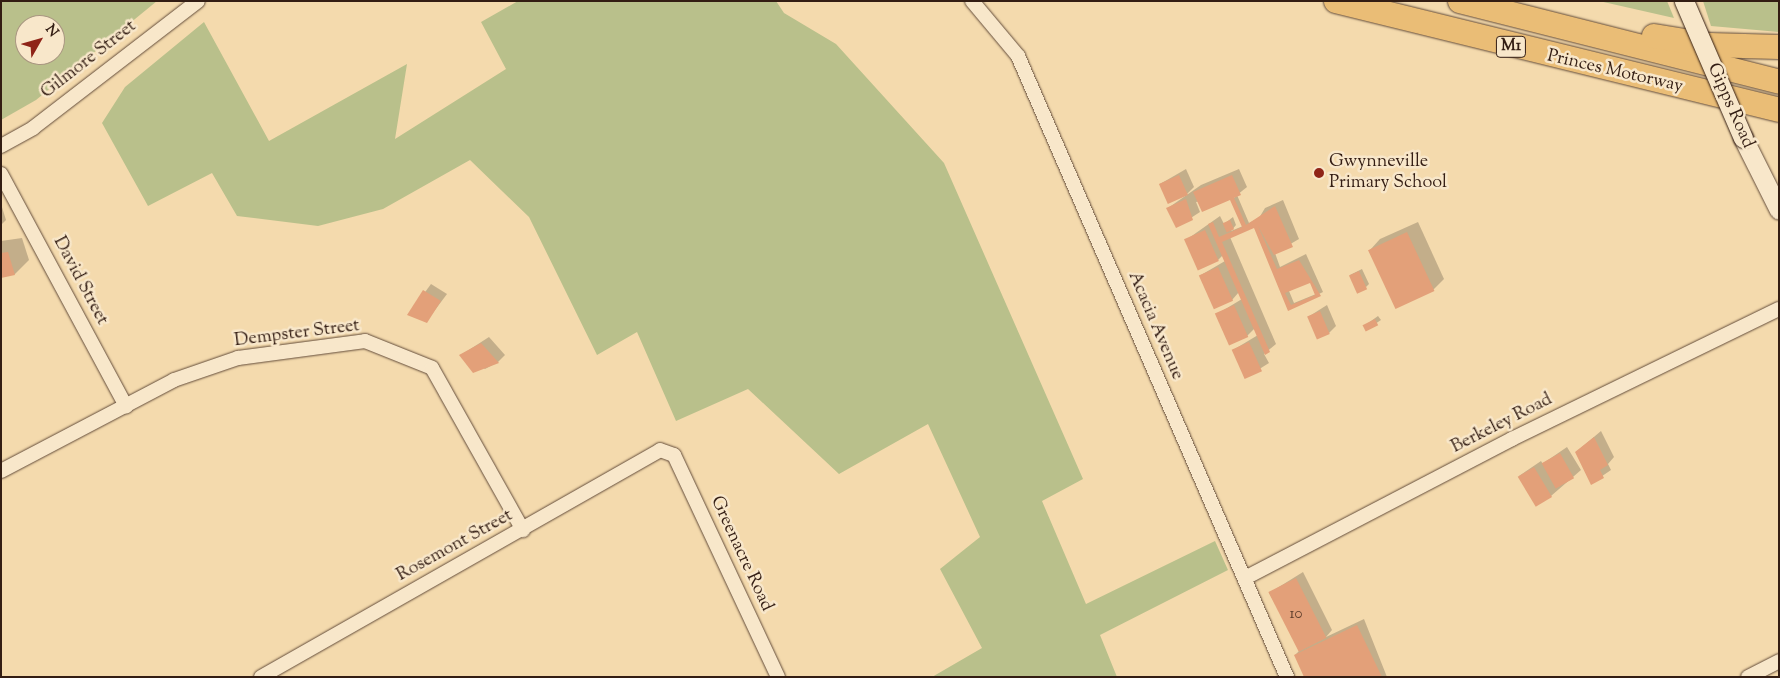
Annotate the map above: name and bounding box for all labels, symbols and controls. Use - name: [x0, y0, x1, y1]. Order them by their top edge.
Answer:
- north arrow: [15, 15, 65, 65]
- street label: Gilmore Street: [37, 16, 141, 104]
- text: N: [40, 21, 62, 42]
- road number: M1: [1495, 34, 1527, 61]
- street label: Princes Motorway: [1545, 46, 1685, 98]
- street label: Gipps Road: [1702, 60, 1758, 152]
- place label: Gwynneville Primary School: [1329, 152, 1447, 194]
- marker: Gwynneville Primary School: [1313, 167, 1325, 179]
- street label: David Street: [48, 233, 112, 329]
- street label: Acacia Avenue: [1123, 269, 1187, 383]
- street label: Dempster Street: [233, 316, 361, 352]
- street label: Berkeley Road: [1448, 389, 1556, 459]
- street label: Greenacre Road: [705, 493, 777, 615]
- street label: Rosemont Street: [393, 505, 517, 587]
- house number: 10: [1290, 606, 1302, 624]

